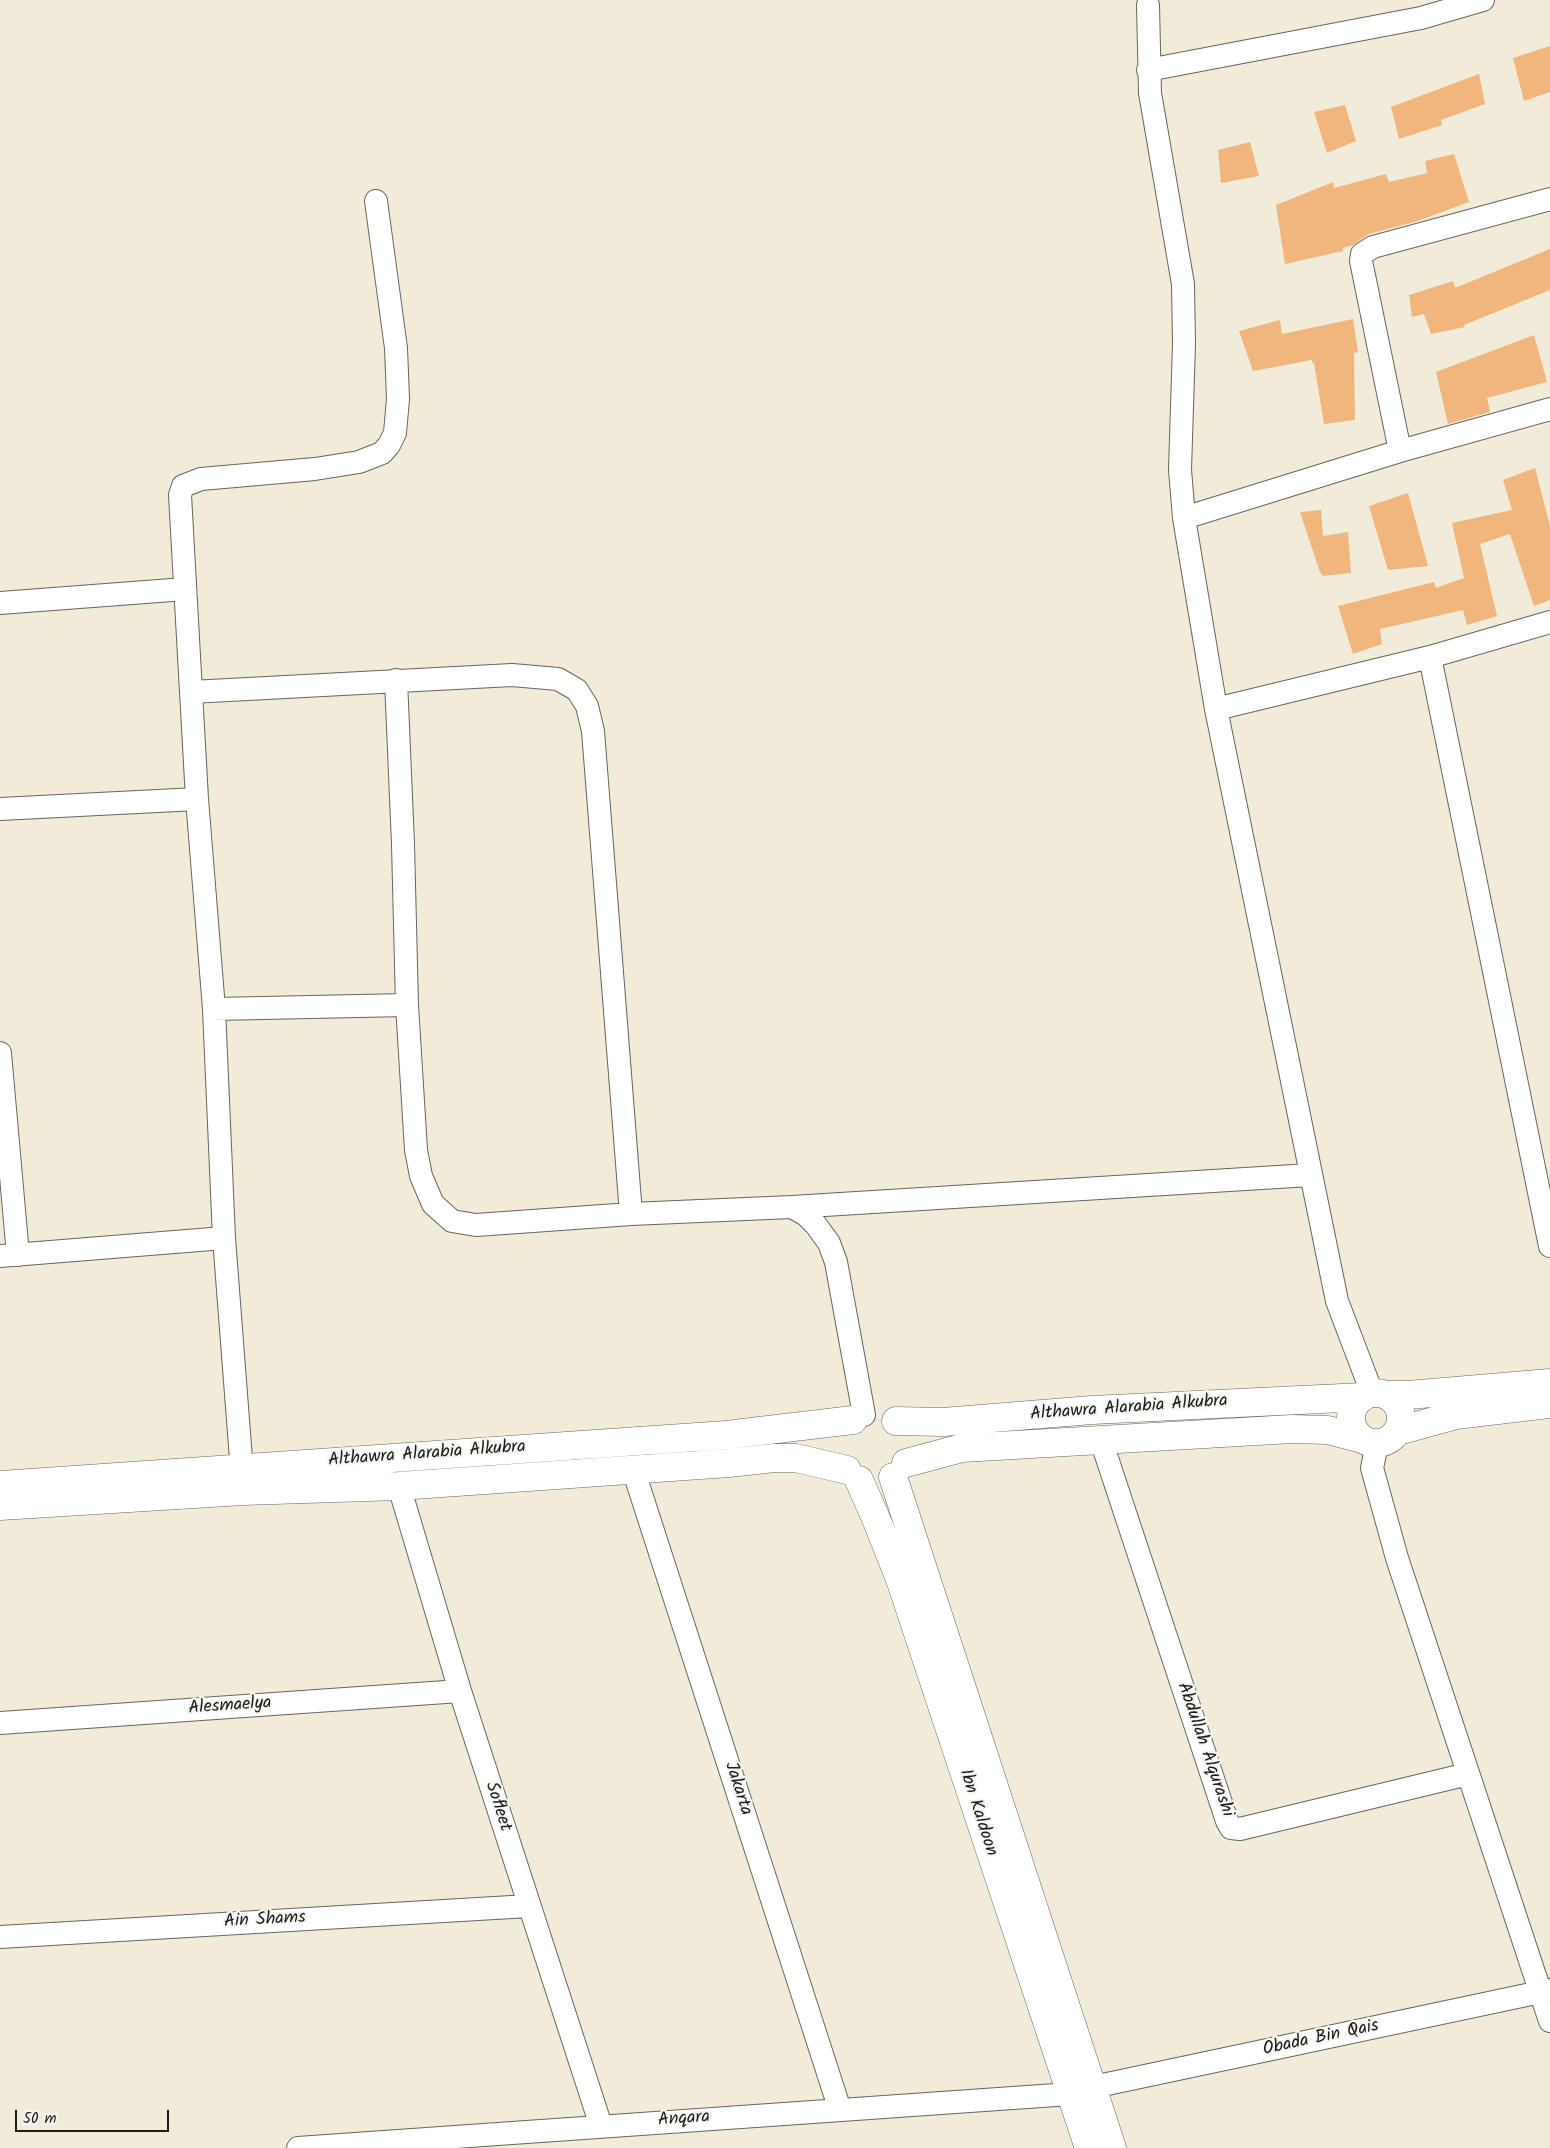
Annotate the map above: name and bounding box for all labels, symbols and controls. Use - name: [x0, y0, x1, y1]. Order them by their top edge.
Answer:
- street label: Althawra Alarabia Alkubra: [1029, 1391, 1229, 1427]
- street label: Althawra Alarabia Alkubra: [327, 1437, 527, 1473]
- street label: Abdullah Alqurashi: [1171, 1680, 1237, 1820]
- street label: Alesmaelya: [188, 1693, 272, 1721]
- street label: Jakarta: [718, 1759, 756, 1819]
- street label: Ibn Kaldoon: [953, 1767, 1001, 1859]
- street label: Sofleet: [479, 1780, 515, 1834]
- street label: Ain Shams: [224, 1908, 306, 1934]
- street label: Obada Bin Qais: [1261, 2016, 1381, 2062]
- scale bar: [18, 2100, 171, 2132]
- text: 50 m: [23, 2107, 57, 2131]
- street label: Anqara: [657, 2107, 711, 2133]

